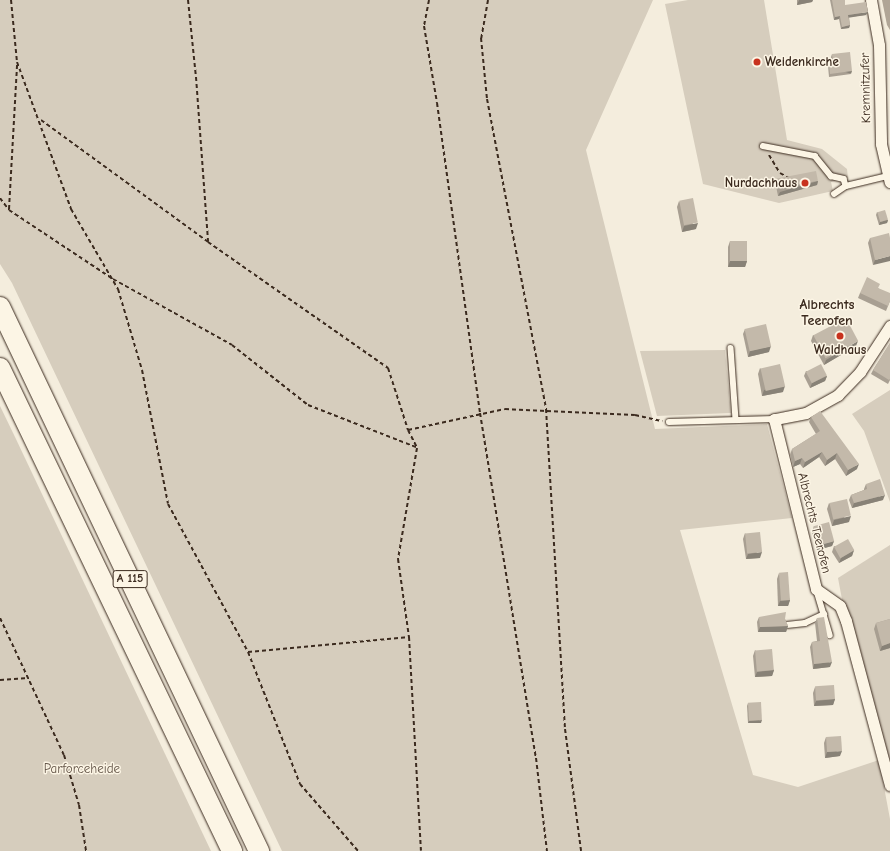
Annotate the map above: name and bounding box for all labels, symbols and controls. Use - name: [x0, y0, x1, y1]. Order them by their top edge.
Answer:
- street label: Kremnitzufer: [858, 53, 874, 123]
- place label: Weidenkirche: [765, 54, 839, 70]
- marker: Weidenkirche: [752, 57, 762, 67]
- place label: Nurdachhaus: [725, 175, 797, 191]
- marker: Nurdachhaus: [800, 178, 810, 188]
- district label: Albrechts Teerofen: [800, 297, 854, 330]
- marker: Waldhaus: [835, 331, 845, 341]
- place label: Waldhaus: [814, 342, 866, 358]
- street label: Albrechts Teerofen: [794, 471, 834, 575]
- road number: A 115: [112, 569, 148, 589]
- park label: Parforceheide: [44, 761, 120, 777]

